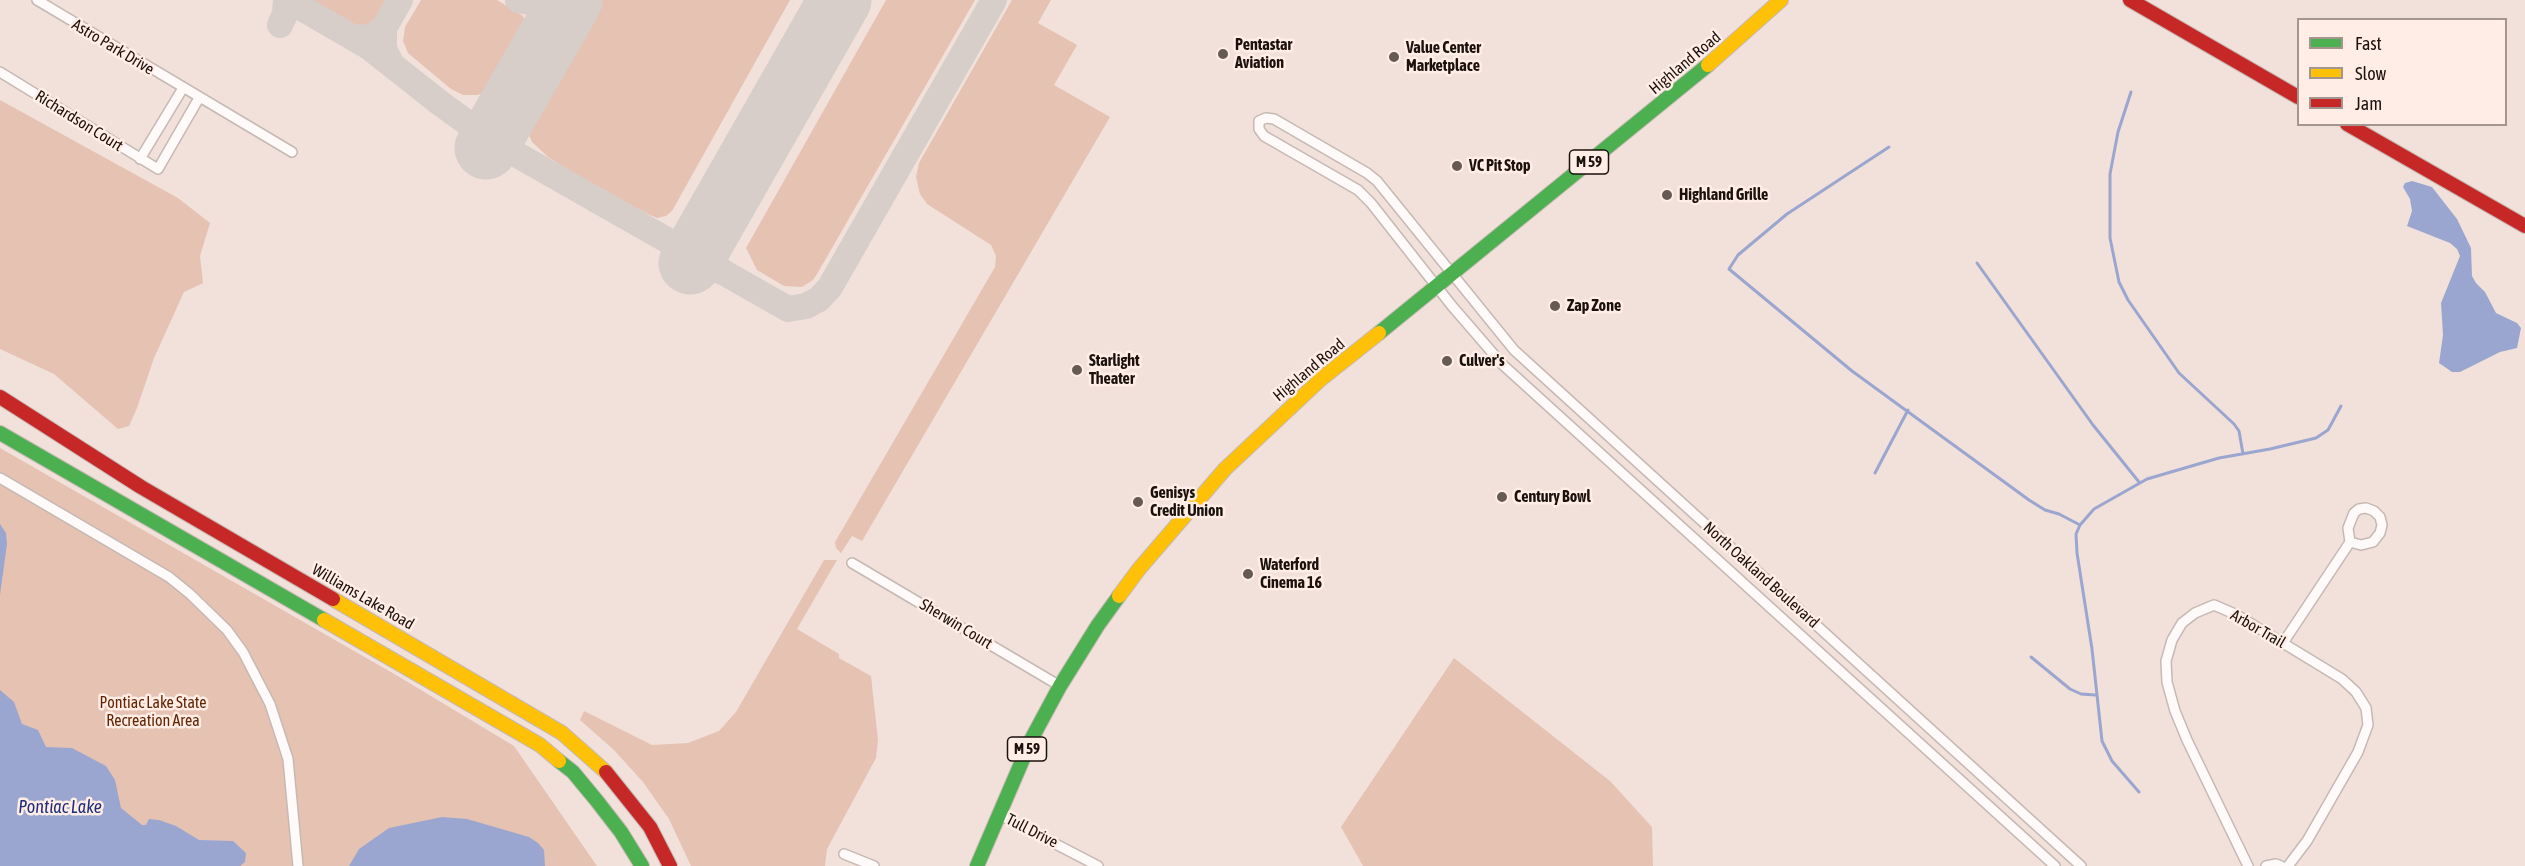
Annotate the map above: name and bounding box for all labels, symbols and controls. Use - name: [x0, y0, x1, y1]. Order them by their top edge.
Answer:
- street label: Astro Park Drive: [68, 15, 158, 79]
- legend: [2297, 18, 2507, 126]
- street label: Highland Road: [1645, 28, 1725, 98]
- text: Fast: [2355, 33, 2382, 54]
- place label: Pentastar Aviation: [1235, 35, 1292, 73]
- place label: Value Center Marketplace: [1406, 38, 1481, 76]
- marker: Pentastar Aviation: [1216, 47, 1230, 61]
- marker: Value Center Marketplace: [1387, 50, 1401, 64]
- text: Slow: [2355, 63, 2386, 84]
- street label: Richardson Court: [32, 86, 126, 156]
- text: Jam: [2355, 93, 2382, 114]
- road number: M 59: [1570, 150, 1608, 174]
- place label: VC Pit Stop: [1469, 156, 1531, 176]
- marker: VC Pit Stop: [1450, 159, 1464, 173]
- place label: Highland Grille: [1679, 185, 1768, 205]
- marker: Highland Grille: [1660, 188, 1674, 202]
- place label: Zap Zone: [1567, 296, 1621, 316]
- marker: Zap Zone: [1548, 299, 1562, 313]
- street label: Highland Road: [1269, 335, 1349, 405]
- place label: Starlight Theater: [1089, 351, 1140, 389]
- place label: Culver's: [1459, 351, 1505, 371]
- marker: Culver's: [1440, 354, 1454, 368]
- marker: Starlight Theater: [1070, 363, 1084, 377]
- place label: Genisys Credit Union: [1150, 483, 1223, 521]
- place label: Century Bowl: [1514, 487, 1591, 507]
- marker: Century Bowl: [1495, 490, 1509, 504]
- marker: Genisys Credit Union: [1131, 495, 1145, 509]
- street label: North Oakland Boulevard: [1699, 518, 1823, 632]
- place label: Waterford Cinema 16: [1260, 555, 1322, 593]
- street label: Williams Lake Road: [309, 560, 417, 634]
- marker: Waterford Cinema 16: [1241, 567, 1255, 581]
- street label: Sherwin Court: [916, 595, 996, 653]
- street label: Arbor Trail: [2227, 606, 2289, 652]
- park label: Pontiac Lake State Recreation Area: [99, 693, 207, 731]
- road number: M 59: [1008, 737, 1046, 761]
- water label: Pontiac Lake: [18, 796, 102, 818]
- street label: Tull Drive: [1003, 810, 1061, 852]

